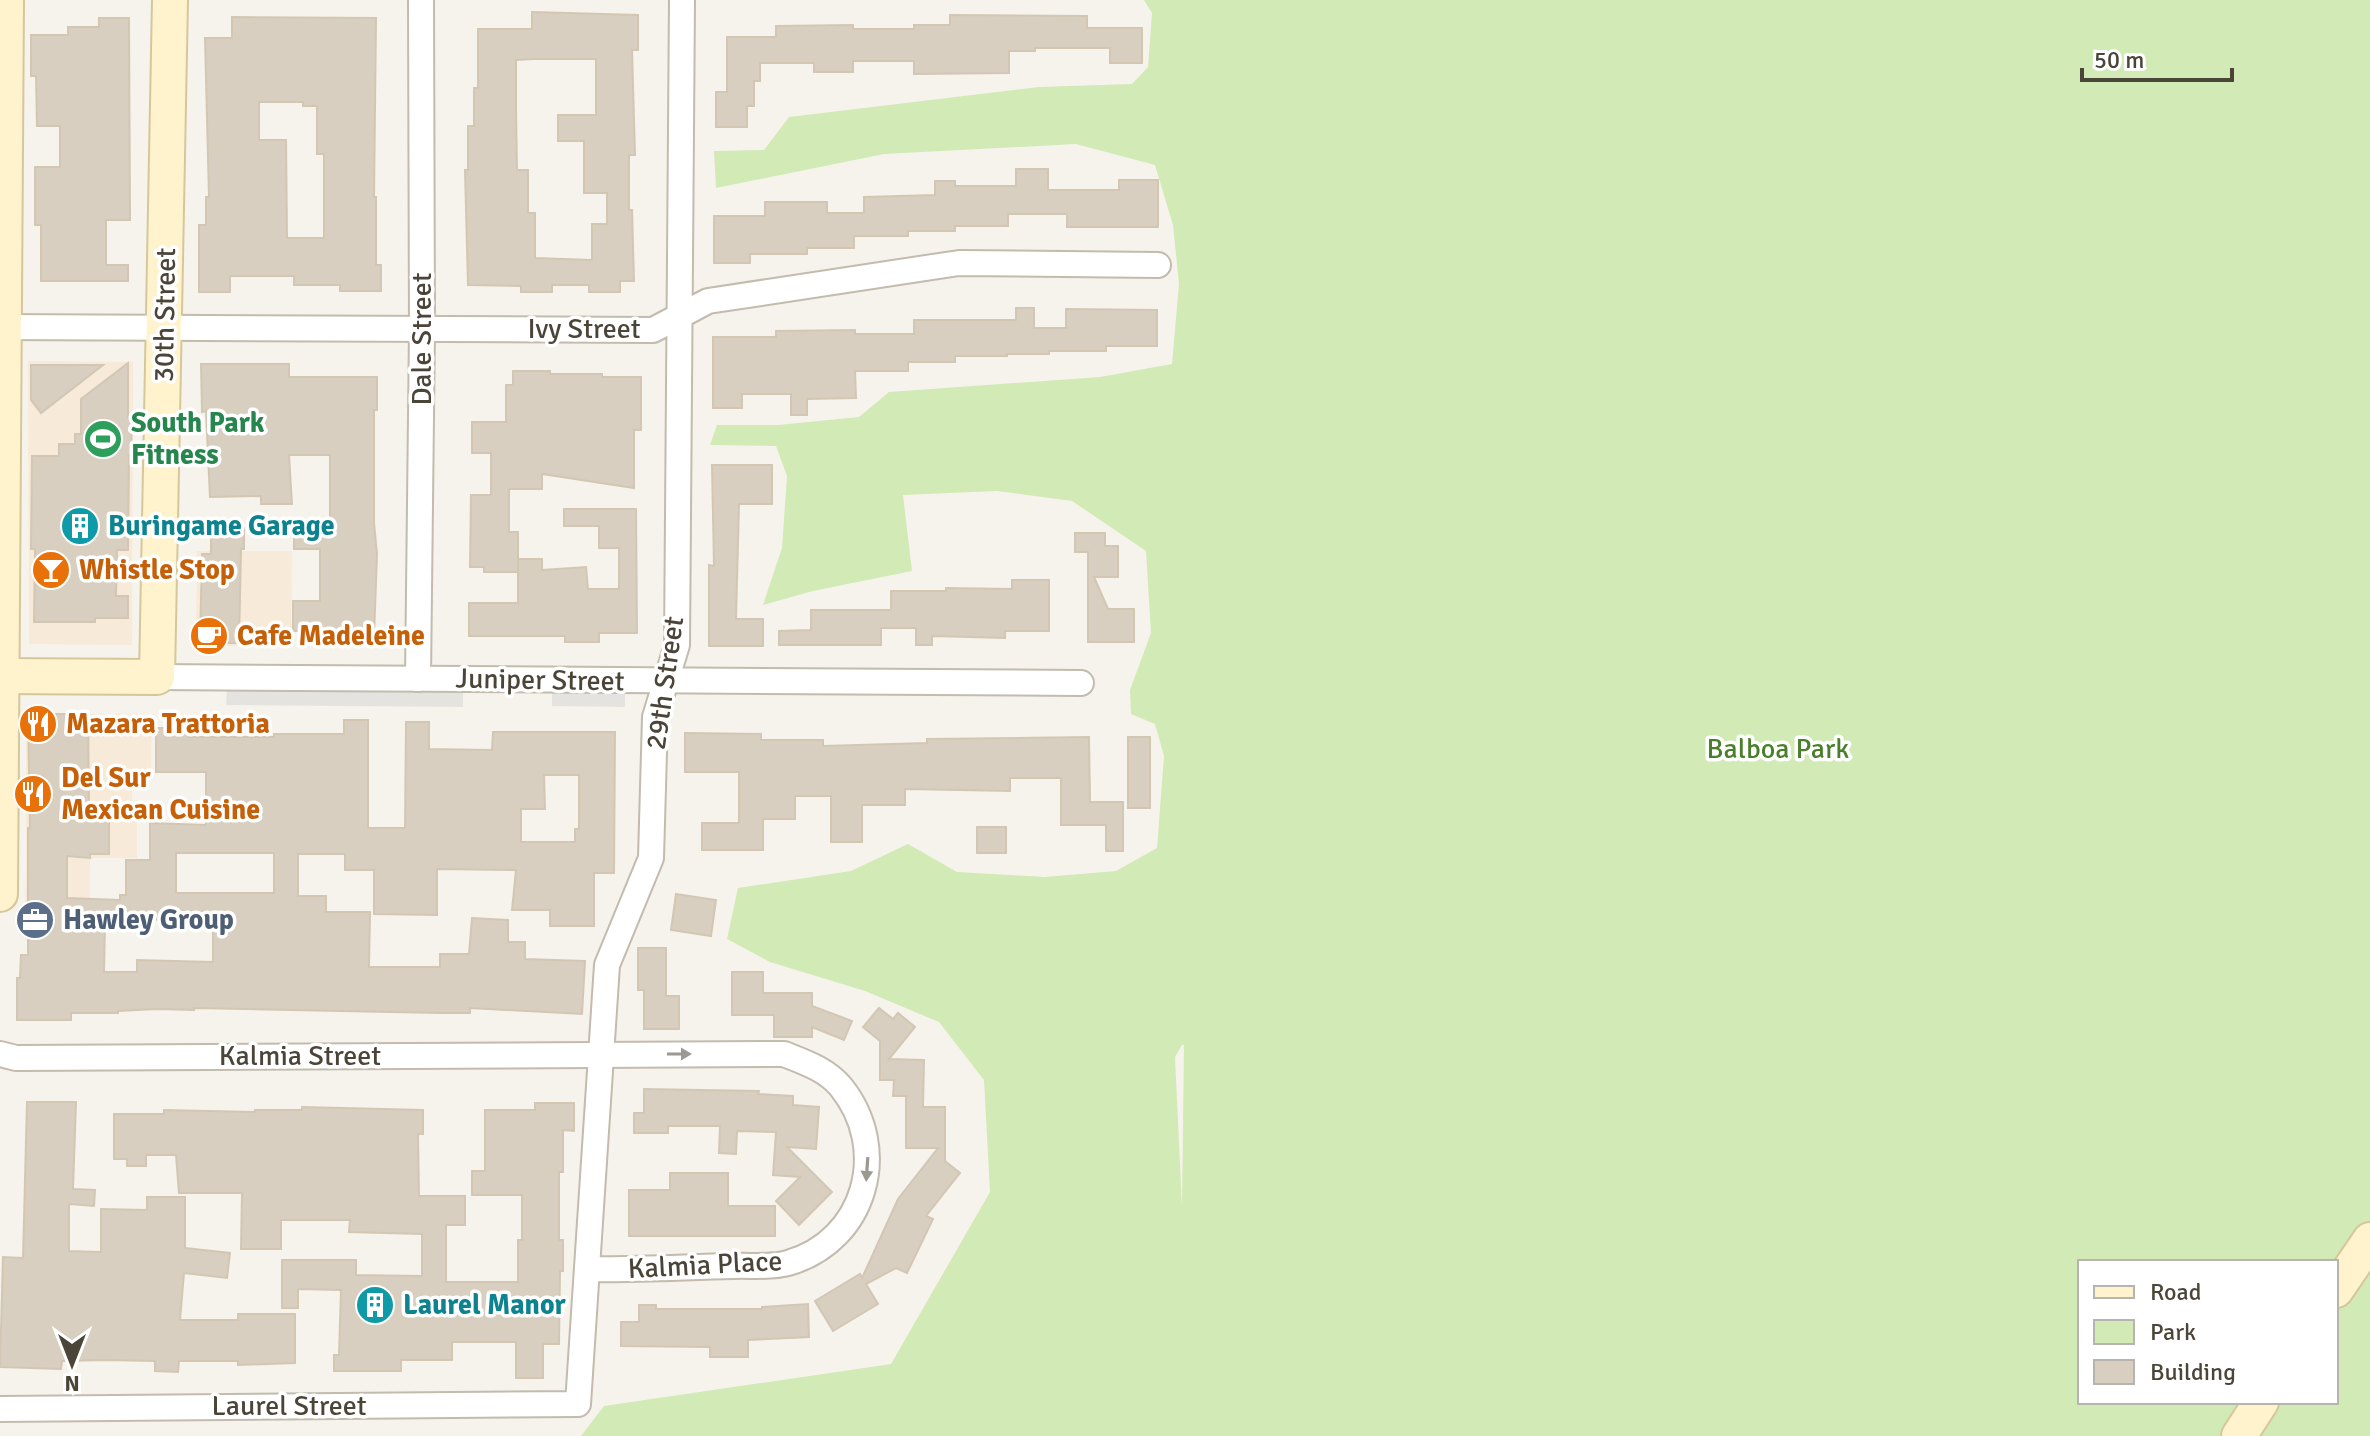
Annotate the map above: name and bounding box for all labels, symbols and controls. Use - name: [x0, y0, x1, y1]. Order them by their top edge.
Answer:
- scale bar: [2082, 32, 2232, 82]
- text: 50 m: [2094, 45, 2144, 75]
- street label: 30th Street: [147, 247, 183, 382]
- street label: Dale Street: [405, 272, 439, 406]
- street label: Ivy Street: [527, 312, 641, 346]
- place label: South Park Fitness: [131, 406, 265, 472]
- sports icon: South Park Fitness: [82, 418, 124, 460]
- building icon: Buringame Garage: [59, 505, 101, 547]
- place label: Buringame Garage: [108, 509, 335, 543]
- bar icon: Whistle Stop: [30, 549, 72, 591]
- place label: Whistle Stop: [79, 553, 235, 587]
- street label: 29th Street: [639, 614, 691, 752]
- cafe icon: Cafe Madeleine: [188, 615, 230, 657]
- place label: Cafe Madeleine: [237, 619, 425, 653]
- street label: Juniper Street: [455, 662, 625, 698]
- restaurant icon: Mazara Trattoria: [17, 703, 59, 745]
- place label: Mazara Trattoria: [66, 707, 270, 741]
- park label: Balboa Park: [1707, 732, 1849, 766]
- place label: Del Sur Mexican Cuisine: [61, 761, 260, 827]
- restaurant icon: Del Sur Mexican Cuisine: [12, 773, 54, 815]
- office icon: Hawley Group: [14, 899, 56, 941]
- place label: Hawley Group: [63, 903, 234, 937]
- street label: Kalmia Street: [219, 1039, 381, 1073]
- one-way arrow: [667, 1048, 692, 1060]
- one-way arrow: [860, 1157, 873, 1182]
- street label: Kalmia Place: [627, 1244, 783, 1286]
- legend: [2078, 1260, 2338, 1404]
- text: Road: [2150, 1277, 2201, 1307]
- building icon: Laurel Manor: [354, 1284, 396, 1326]
- place label: Laurel Manor: [403, 1288, 567, 1322]
- text: Park: [2150, 1317, 2196, 1347]
- north arrow: [32, 1324, 112, 1404]
- text: Building: [2150, 1357, 2236, 1387]
- text: N: [64, 1370, 80, 1397]
- street label: Laurel Street: [212, 1389, 367, 1423]

